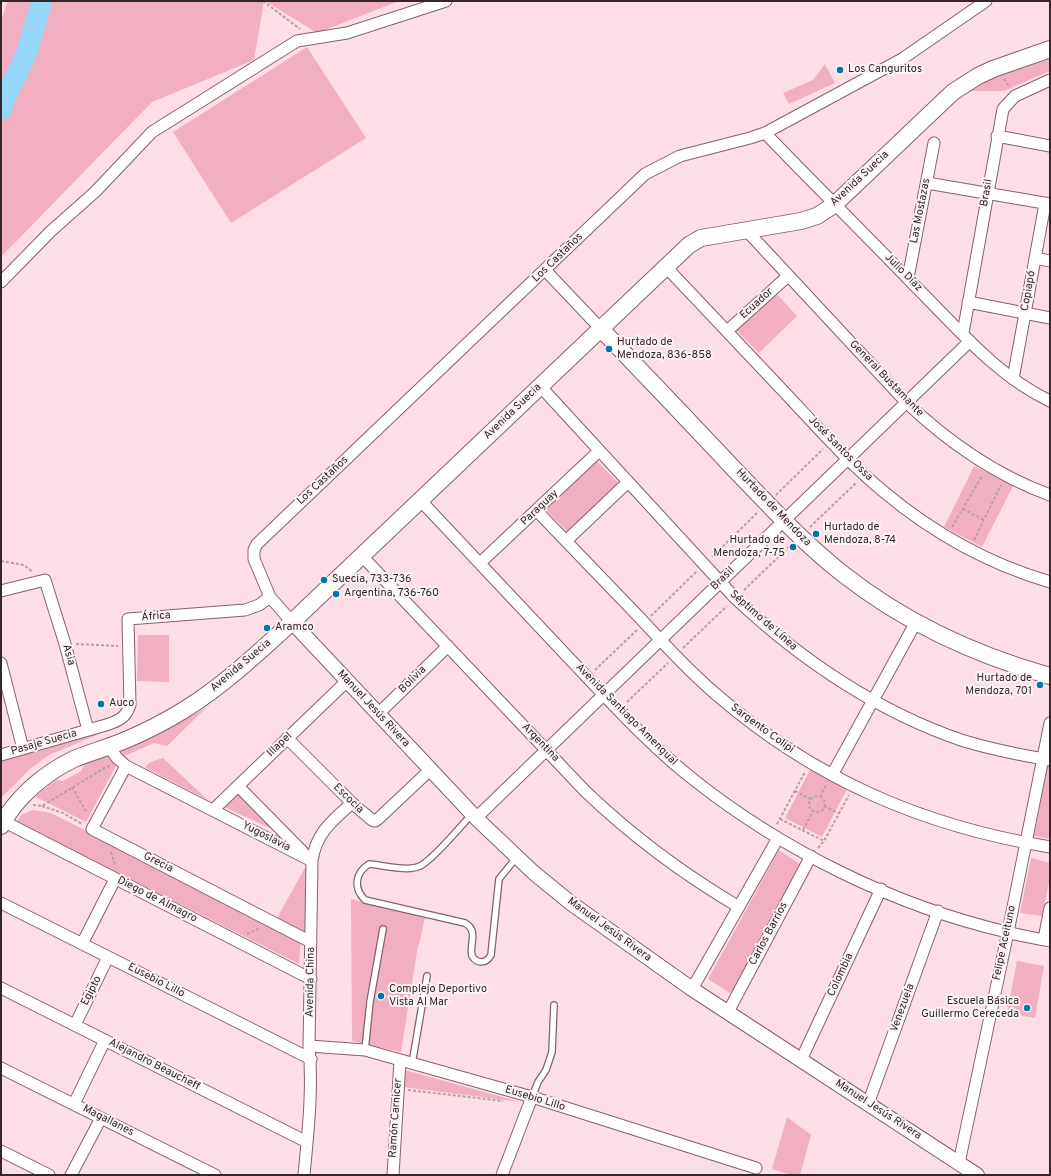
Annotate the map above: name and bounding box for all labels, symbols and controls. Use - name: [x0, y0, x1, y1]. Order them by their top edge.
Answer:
- place label: Los Canguritos: [848, 63, 922, 77]
- marker: Los Canguritos: [835, 65, 845, 75]
- street label: Avenida Suecia: [828, 149, 892, 209]
- street label: Las Mostazas: [908, 177, 934, 245]
- street label: Brasil: [978, 178, 996, 208]
- street label: Los Castaños: [530, 231, 586, 285]
- street label: Julio Díaz: [881, 251, 925, 295]
- street label: Copiapó: [1019, 270, 1039, 312]
- street label: Ecuador: [738, 286, 776, 322]
- place label: Hurtado de Mendoza, 836-858: [617, 336, 712, 362]
- street label: General Bustamante: [846, 338, 926, 420]
- marker: Hurtado de Mendoza, 836-858: [604, 344, 614, 354]
- street label: Avenida Suecia: [481, 381, 545, 443]
- street label: José Santos Ossa: [805, 414, 875, 484]
- street label: Los Castaños: [295, 454, 351, 508]
- street label: Hurtado de Mendoza: [733, 466, 813, 550]
- street label: Paraguay: [518, 487, 562, 529]
- place label: Hurtado de Mendoza, 8-74: [824, 521, 896, 547]
- marker: Hurtado de Mendoza, 8-74: [811, 529, 821, 539]
- place label: Hurtado de Mendoza, 7-75: [713, 534, 785, 560]
- marker: Hurtado de Mendoza, 7-75: [788, 542, 798, 552]
- street label: Brasil: [708, 565, 738, 593]
- place label: Suecia, 733-736: [332, 573, 412, 587]
- marker: Suecia, 733-736: [319, 575, 329, 585]
- place label: Argentina, 736-760: [344, 587, 439, 601]
- street label: Séptimo de Línea: [727, 588, 799, 654]
- marker: Argentina, 736-760: [331, 589, 341, 599]
- street label: África: [141, 609, 171, 625]
- place label: Aramco: [275, 621, 314, 635]
- marker: Aramco: [262, 623, 272, 633]
- street label: Avenida Suecia: [208, 637, 274, 695]
- street label: Asia: [59, 643, 77, 667]
- street label: Avenida Santiago Amengual: [572, 661, 680, 769]
- street label: Bolivia: [396, 664, 430, 696]
- street label: Manuel Jesús Rivera: [334, 668, 412, 750]
- place label: Hurtado de Mendoza, 701: [965, 672, 1032, 698]
- marker: Hurtado de Mendoza, 701: [1035, 680, 1045, 690]
- place label: Auco: [109, 697, 134, 711]
- marker: Auco: [96, 699, 106, 709]
- street label: Sargento Colipi: [728, 701, 796, 757]
- street label: Argentina: [518, 721, 562, 765]
- street label: Pasaje Suecia: [10, 727, 78, 759]
- street label: Illapel: [265, 730, 295, 760]
- street label: Escocia: [330, 781, 366, 817]
- street label: Yugoslavia: [240, 819, 292, 855]
- street label: Grecia: [141, 850, 175, 876]
- street label: Diego de Almagro: [115, 874, 199, 926]
- street label: Manuel Jesús Rivera: [564, 895, 654, 965]
- street label: Carlos Barrios: [747, 900, 791, 968]
- street label: Felipe Aceituno: [991, 904, 1019, 982]
- street label: Avenida China: [304, 947, 318, 1017]
- street label: Colombia: [825, 951, 857, 999]
- street label: Eusebio Lillo: [125, 961, 187, 1001]
- street label: Egipto: [79, 974, 105, 1008]
- street label: Venezuela: [888, 982, 918, 1034]
- place label: Complejo Deportivo Vista Al Mar: [389, 983, 487, 1009]
- marker: Complejo Deportivo Vista Al Mar: [376, 991, 386, 1001]
- place label: Escuela Básica Guillermo Cereceda: [921, 995, 1019, 1021]
- marker: Escuela Básica Guillermo Cereceda: [1022, 1003, 1032, 1013]
- street label: Alejandro Beaucheff: [106, 1036, 202, 1094]
- street label: Manuel Jesús Rivera: [832, 1077, 924, 1143]
- street label: Ramón Carnicer: [387, 1078, 405, 1158]
- street label: Eusebio Lillo: [503, 1084, 567, 1114]
- street label: Magallanes: [80, 1103, 136, 1139]

